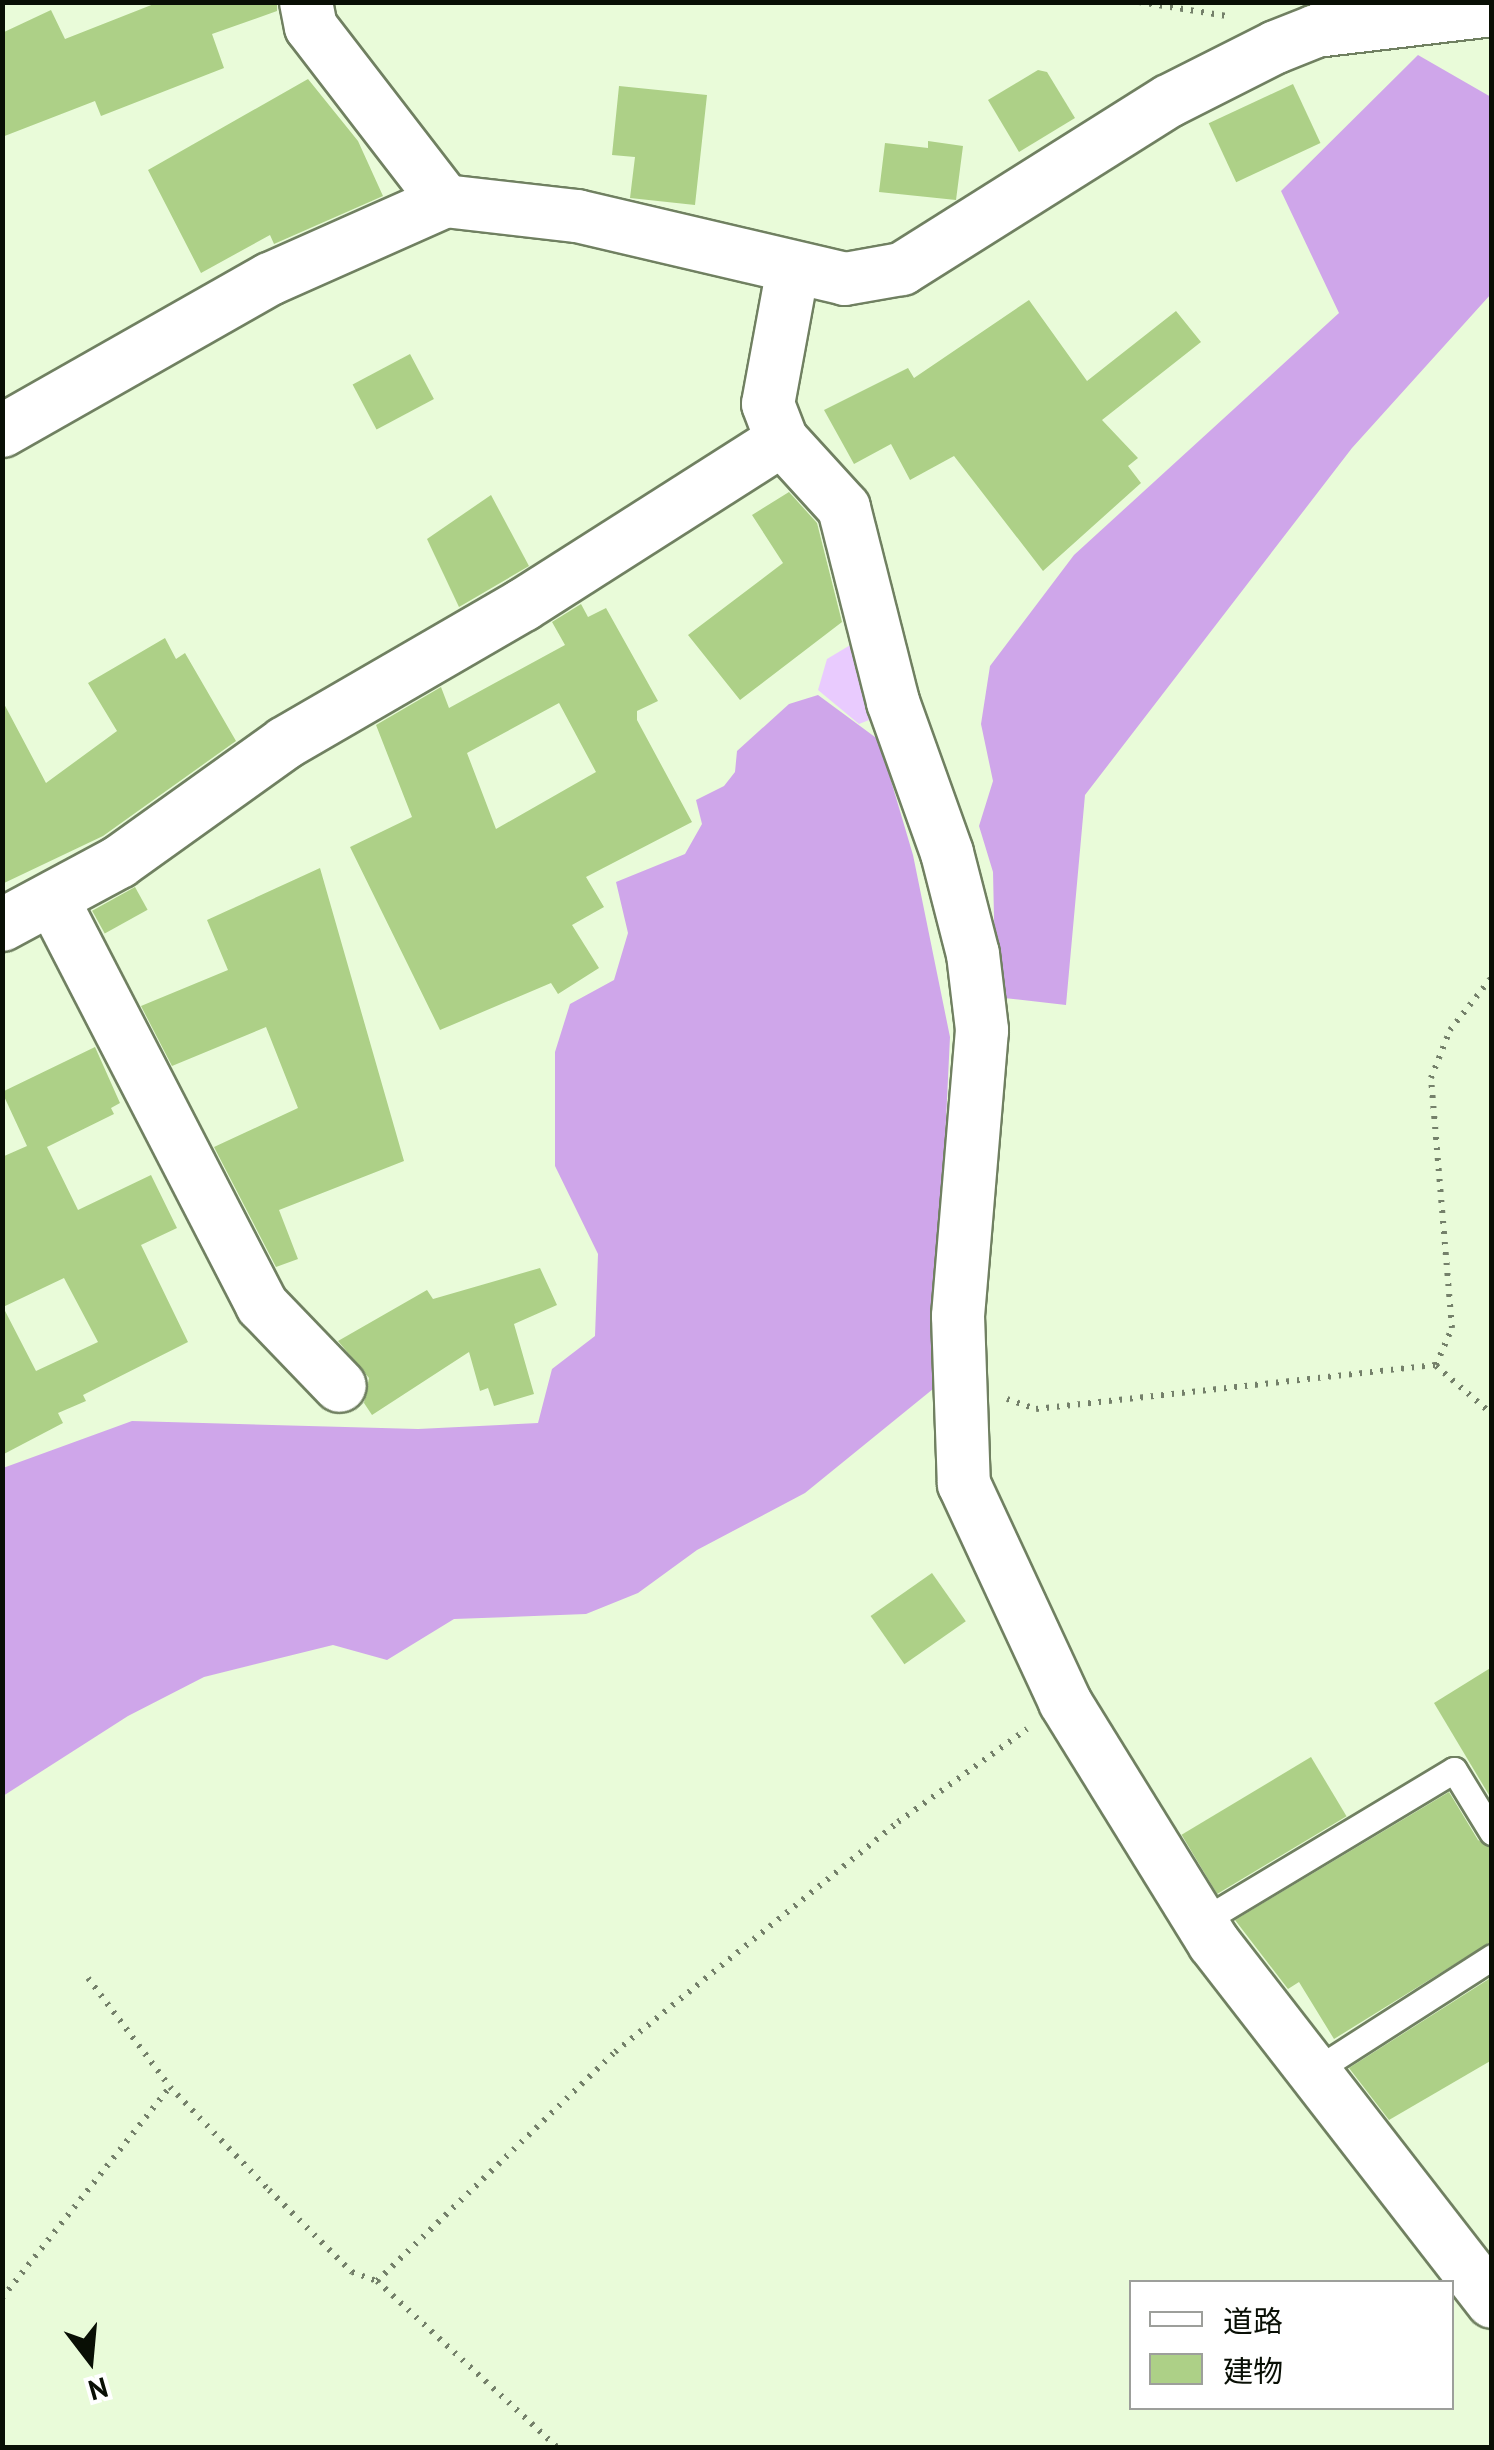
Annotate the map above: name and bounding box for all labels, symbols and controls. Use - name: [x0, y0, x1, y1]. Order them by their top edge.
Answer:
- legend: [1129, 2280, 1454, 2410]
- text: 道路: [1223, 2301, 1283, 2340]
- north arrow: [40, 2310, 140, 2410]
- text: 建物: [1223, 2351, 1283, 2390]
- text: N: [84, 2369, 112, 2410]

